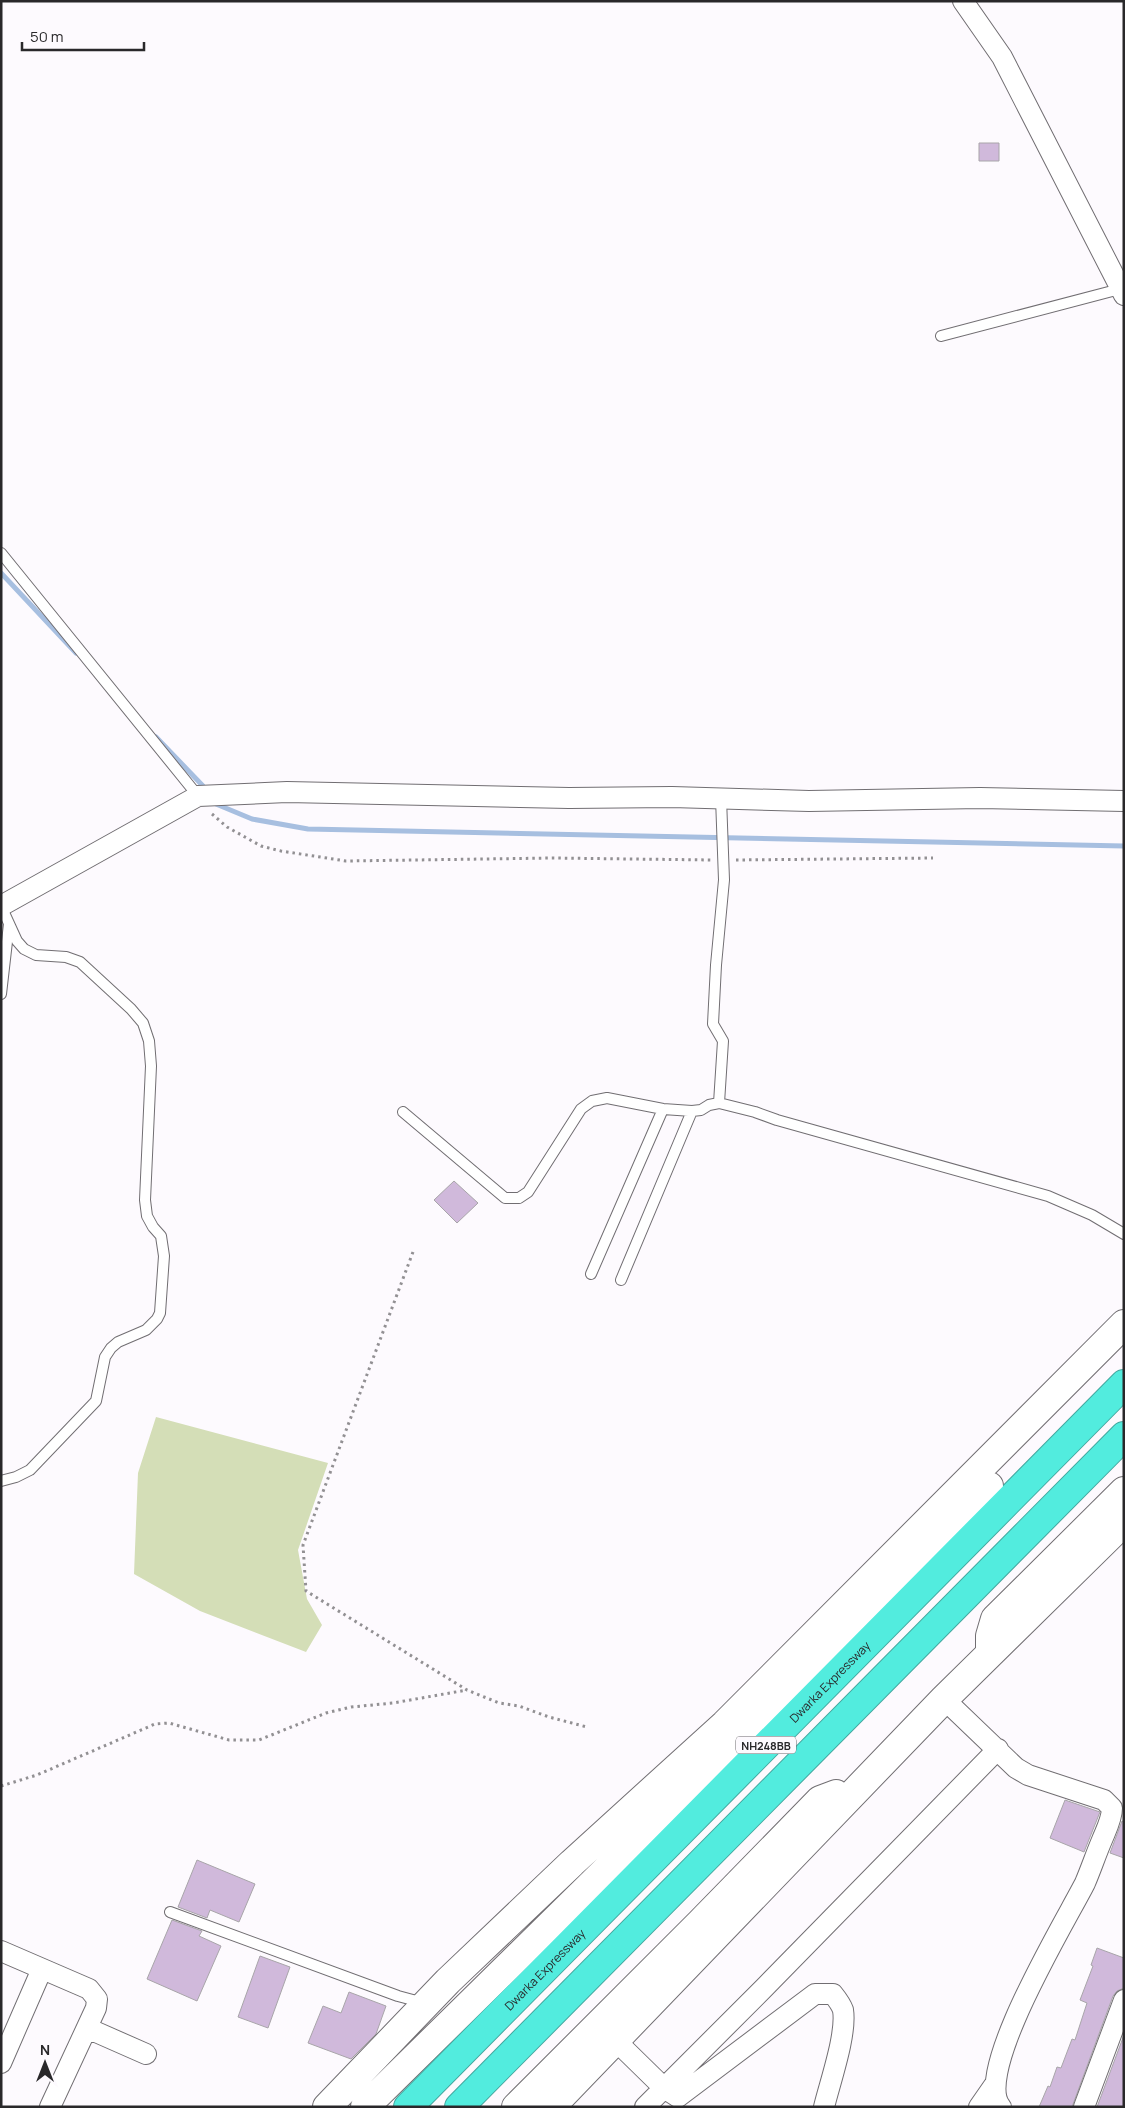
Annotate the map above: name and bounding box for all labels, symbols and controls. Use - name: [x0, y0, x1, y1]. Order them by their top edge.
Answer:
- scale bar: [22, 20, 145, 52]
- text: 50 m: [30, 26, 64, 47]
- street label: Dwarka Expressway: [785, 1636, 874, 1726]
- road number: NH248BB: [736, 1736, 796, 1754]
- street label: Dwarka Expressway: [500, 1924, 589, 2014]
- north arrow: [20, 2038, 70, 2088]
- text: N: [40, 2040, 50, 2059]

